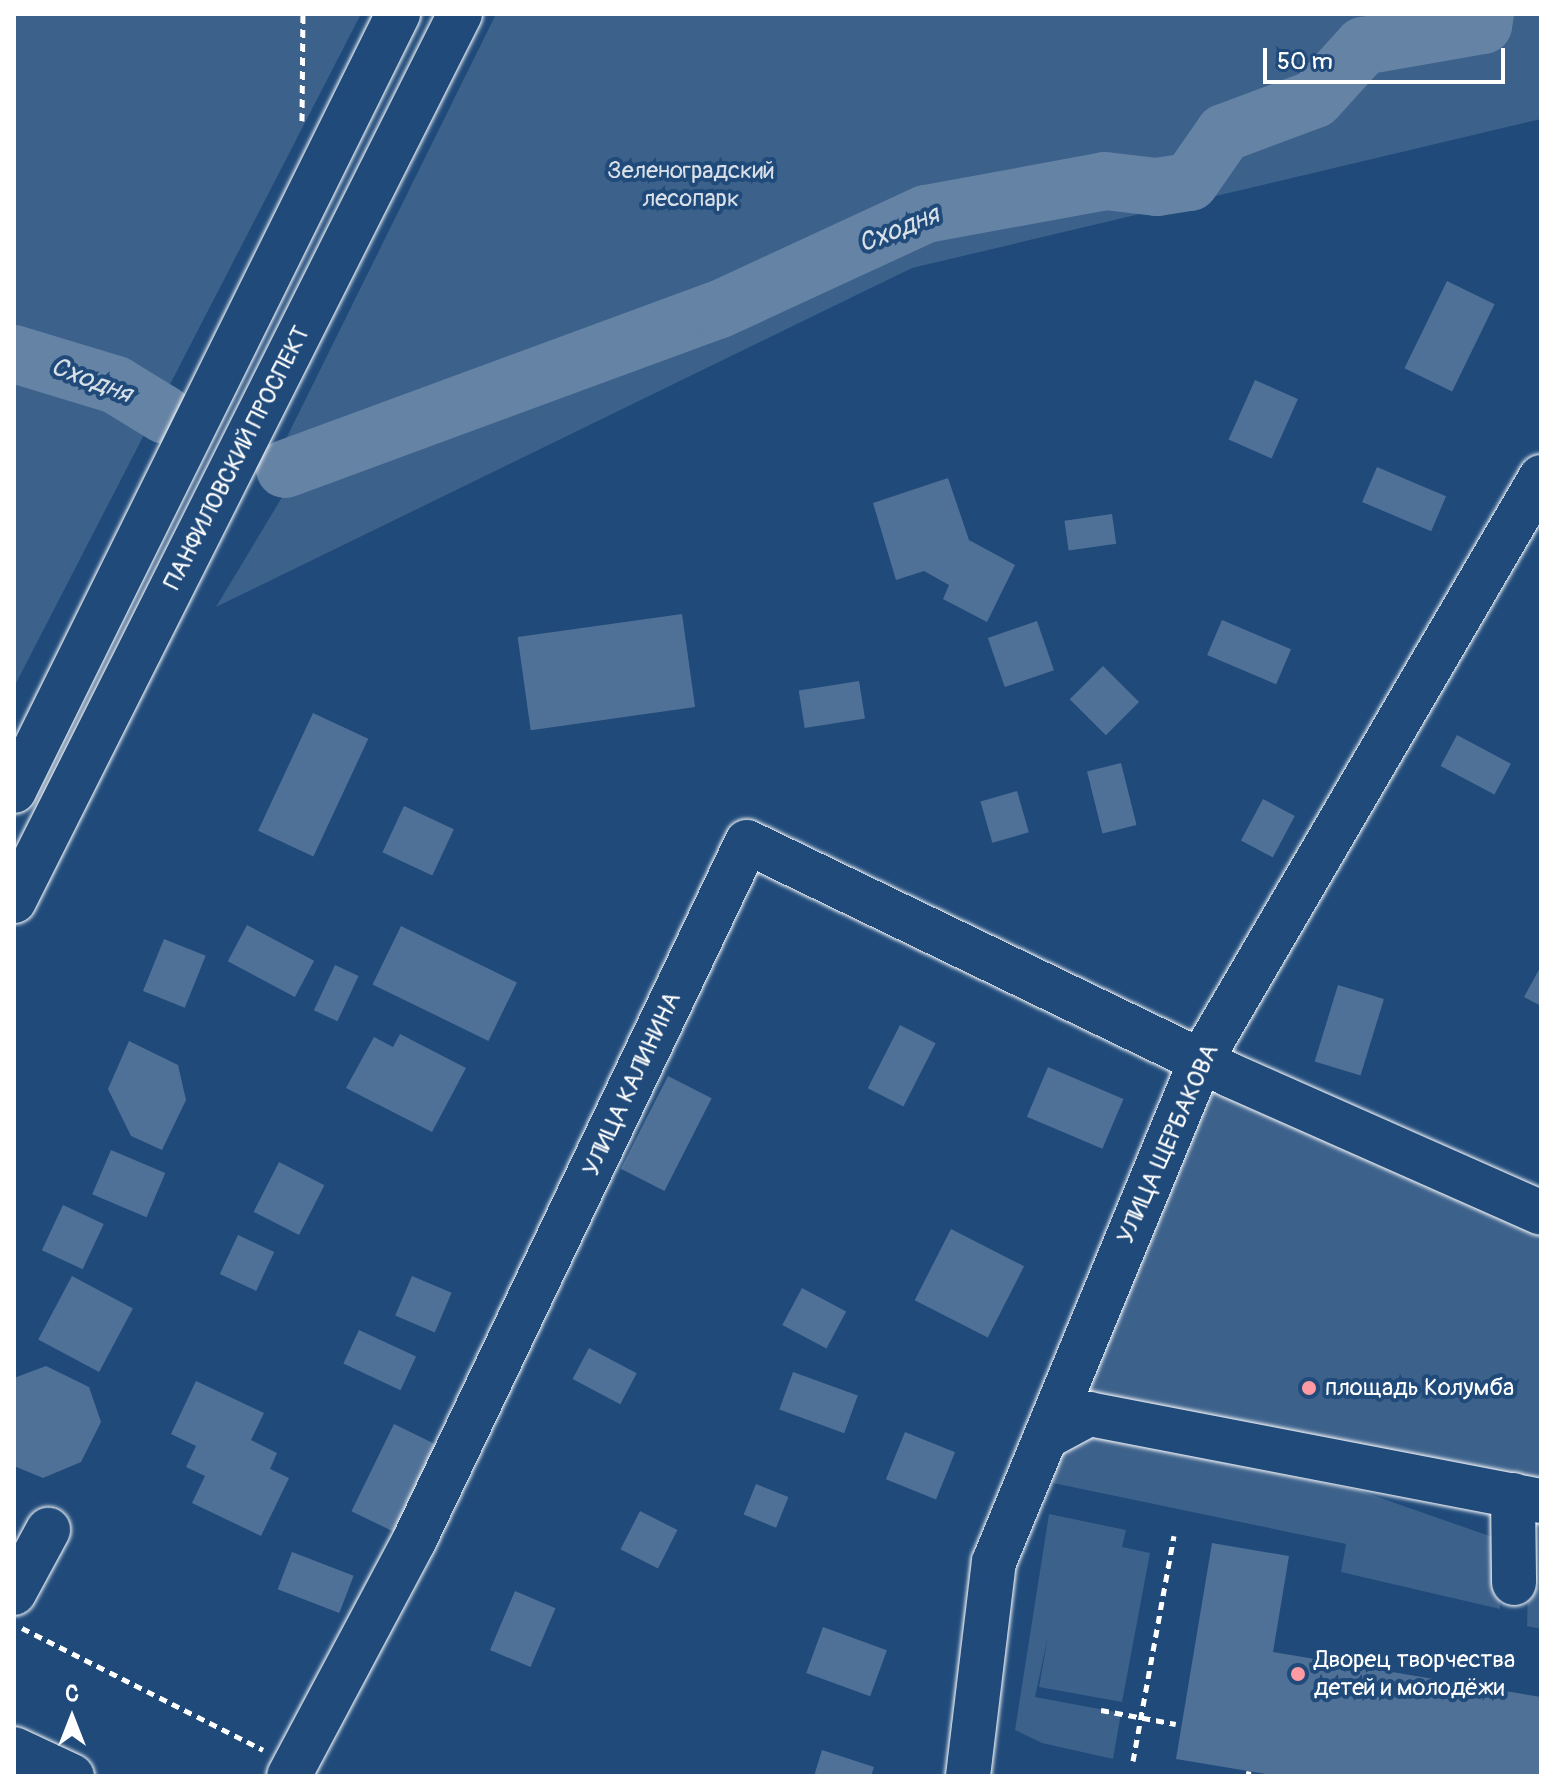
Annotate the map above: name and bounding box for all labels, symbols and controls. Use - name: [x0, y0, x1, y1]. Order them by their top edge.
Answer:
- scale bar: [1267, 32, 1509, 82]
- text: 50 m: [1277, 47, 1333, 76]
- park label: Зеленоградский лесопарк: [607, 157, 775, 213]
- water label: Сходня: [854, 200, 944, 260]
- street label: ПАНФИЛОВСКИЙ ПРОСПЕКТ: [158, 321, 316, 595]
- water label: Сходня: [46, 351, 136, 411]
- street label: УЛИЦА КАЛИНИНА: [577, 987, 687, 1181]
- street label: УЛИЦА ЩЕРБАКОВА: [1111, 1040, 1225, 1248]
- place label: площадь Колумба: [1325, 1374, 1514, 1402]
- marker: площадь Колумба: [1300, 1379, 1318, 1397]
- place label: Дворец творчества детей и молодёжи: [1314, 1646, 1515, 1702]
- marker: Дворец творчества детей и молодёжи: [1289, 1665, 1307, 1683]
- north arrow: [32, 1678, 112, 1758]
- text: С: [65, 1680, 79, 1708]

